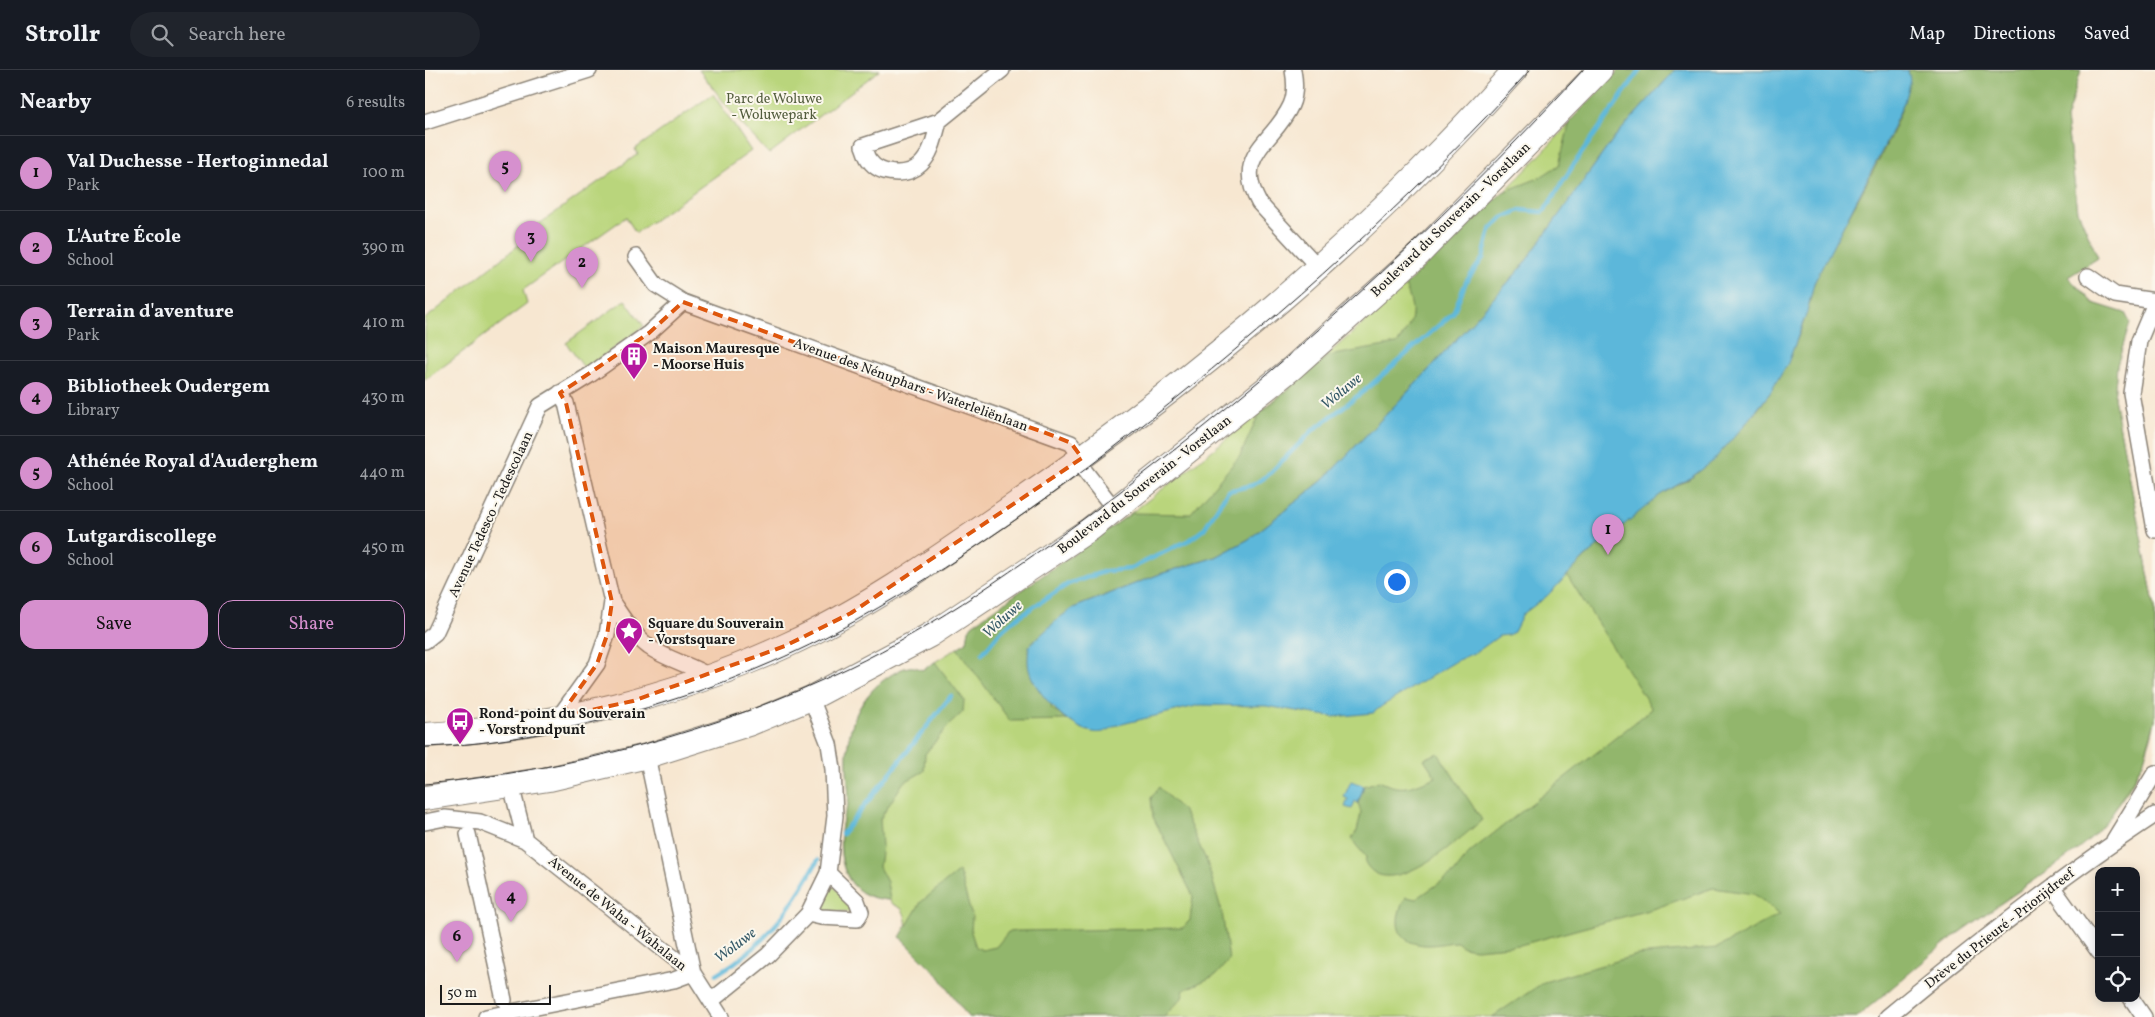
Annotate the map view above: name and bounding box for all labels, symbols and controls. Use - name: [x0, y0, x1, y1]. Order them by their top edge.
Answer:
- search box: [130, 12, 480, 57]
- text: Strollr: [25, 18, 100, 52]
- icon: search: [148, 21, 176, 49]
- text: Search here: [188, 22, 286, 48]
- text: Map: [1909, 22, 1945, 47]
- text: Directions: [1973, 22, 2056, 47]
- text: Saved: [2084, 22, 2130, 47]
- text: Nearby: [20, 88, 91, 117]
- park label: Parc de Woluwe - Woluwepark: [726, 90, 822, 125]
- text: 6 results: [346, 92, 405, 114]
- street label: Boulevard du Souverain - Vorstlaan: [1367, 138, 1535, 302]
- text: Val Duchesse - Hertoginnedal: [67, 149, 328, 175]
- pin: 5: [489, 151, 521, 192]
- text: 1: [33, 162, 39, 184]
- text: 100 m: [362, 162, 405, 184]
- text: Park: [67, 175, 100, 197]
- pin: 3: [515, 221, 547, 262]
- text: L'Autre École: [67, 224, 181, 250]
- text: 2: [32, 237, 40, 259]
- text: 390 m: [362, 237, 405, 259]
- pin: 2: [566, 247, 598, 288]
- text: School: [67, 250, 114, 272]
- text: Terrain d'aventure: [67, 299, 234, 325]
- text: 3: [32, 312, 40, 334]
- text: 410 m: [362, 312, 405, 334]
- text: Park: [67, 325, 100, 347]
- street label: Avenue des Nénuphars - Waterleliënlaan: [790, 334, 1031, 437]
- place label: Maison Mauresque - Moorse Huis: [653, 340, 780, 375]
- building icon: Maison Mauresque - Moorse Huis: [619, 341, 649, 380]
- water label: Woluwe: [1317, 369, 1367, 415]
- text: Bibliotheek Oudergem: [67, 374, 270, 400]
- text: 4: [31, 387, 41, 409]
- text: 430 m: [361, 387, 405, 409]
- text: Library: [67, 400, 120, 422]
- street label: Boulevard du Souverain - Vorstlaan: [1054, 411, 1236, 559]
- street label: Avenue Tedesco - Tedescolaan: [444, 429, 538, 601]
- text: Athénée Royal d'Auderghem: [67, 449, 318, 475]
- text: 5: [32, 462, 40, 484]
- text: 440 m: [359, 462, 405, 484]
- text: School: [67, 475, 114, 497]
- pin: 1: [1592, 514, 1624, 555]
- text: Lutgardiscollege: [67, 524, 216, 550]
- text: 6: [32, 537, 40, 559]
- text: 450 m: [362, 537, 405, 559]
- text: School: [67, 550, 114, 572]
- your location: [1384, 569, 1410, 595]
- water label: Woluwe: [978, 596, 1028, 644]
- button: Save: [20, 600, 208, 649]
- button: Share: [218, 600, 405, 649]
- place label: Square du Souverain - Vorstsquare: [648, 615, 784, 650]
- place icon: Square du Souverain - Vorstsquare: [614, 616, 644, 655]
- place label: Rond-point du Souverain - Vorstrondpunt: [479, 705, 646, 740]
- bus stop icon: Rond-point du Souverain - Vorstrondpunt: [445, 706, 475, 745]
- street label: Avenue de Waha - Wahalaan: [544, 852, 690, 976]
- street label: Drève du Prieuré - Priorijdreef: [1921, 864, 2080, 994]
- map controls: [2095, 867, 2140, 1002]
- button: +: [2095, 867, 2140, 912]
- pin: 4: [495, 881, 527, 922]
- button: −: [2095, 912, 2140, 957]
- pin: 6: [441, 921, 473, 962]
- water label: Woluwe: [711, 923, 762, 969]
- button: locate: [2095, 957, 2140, 1002]
- scale bar: [440, 982, 551, 1005]
- text: 50 m: [447, 984, 477, 1003]

